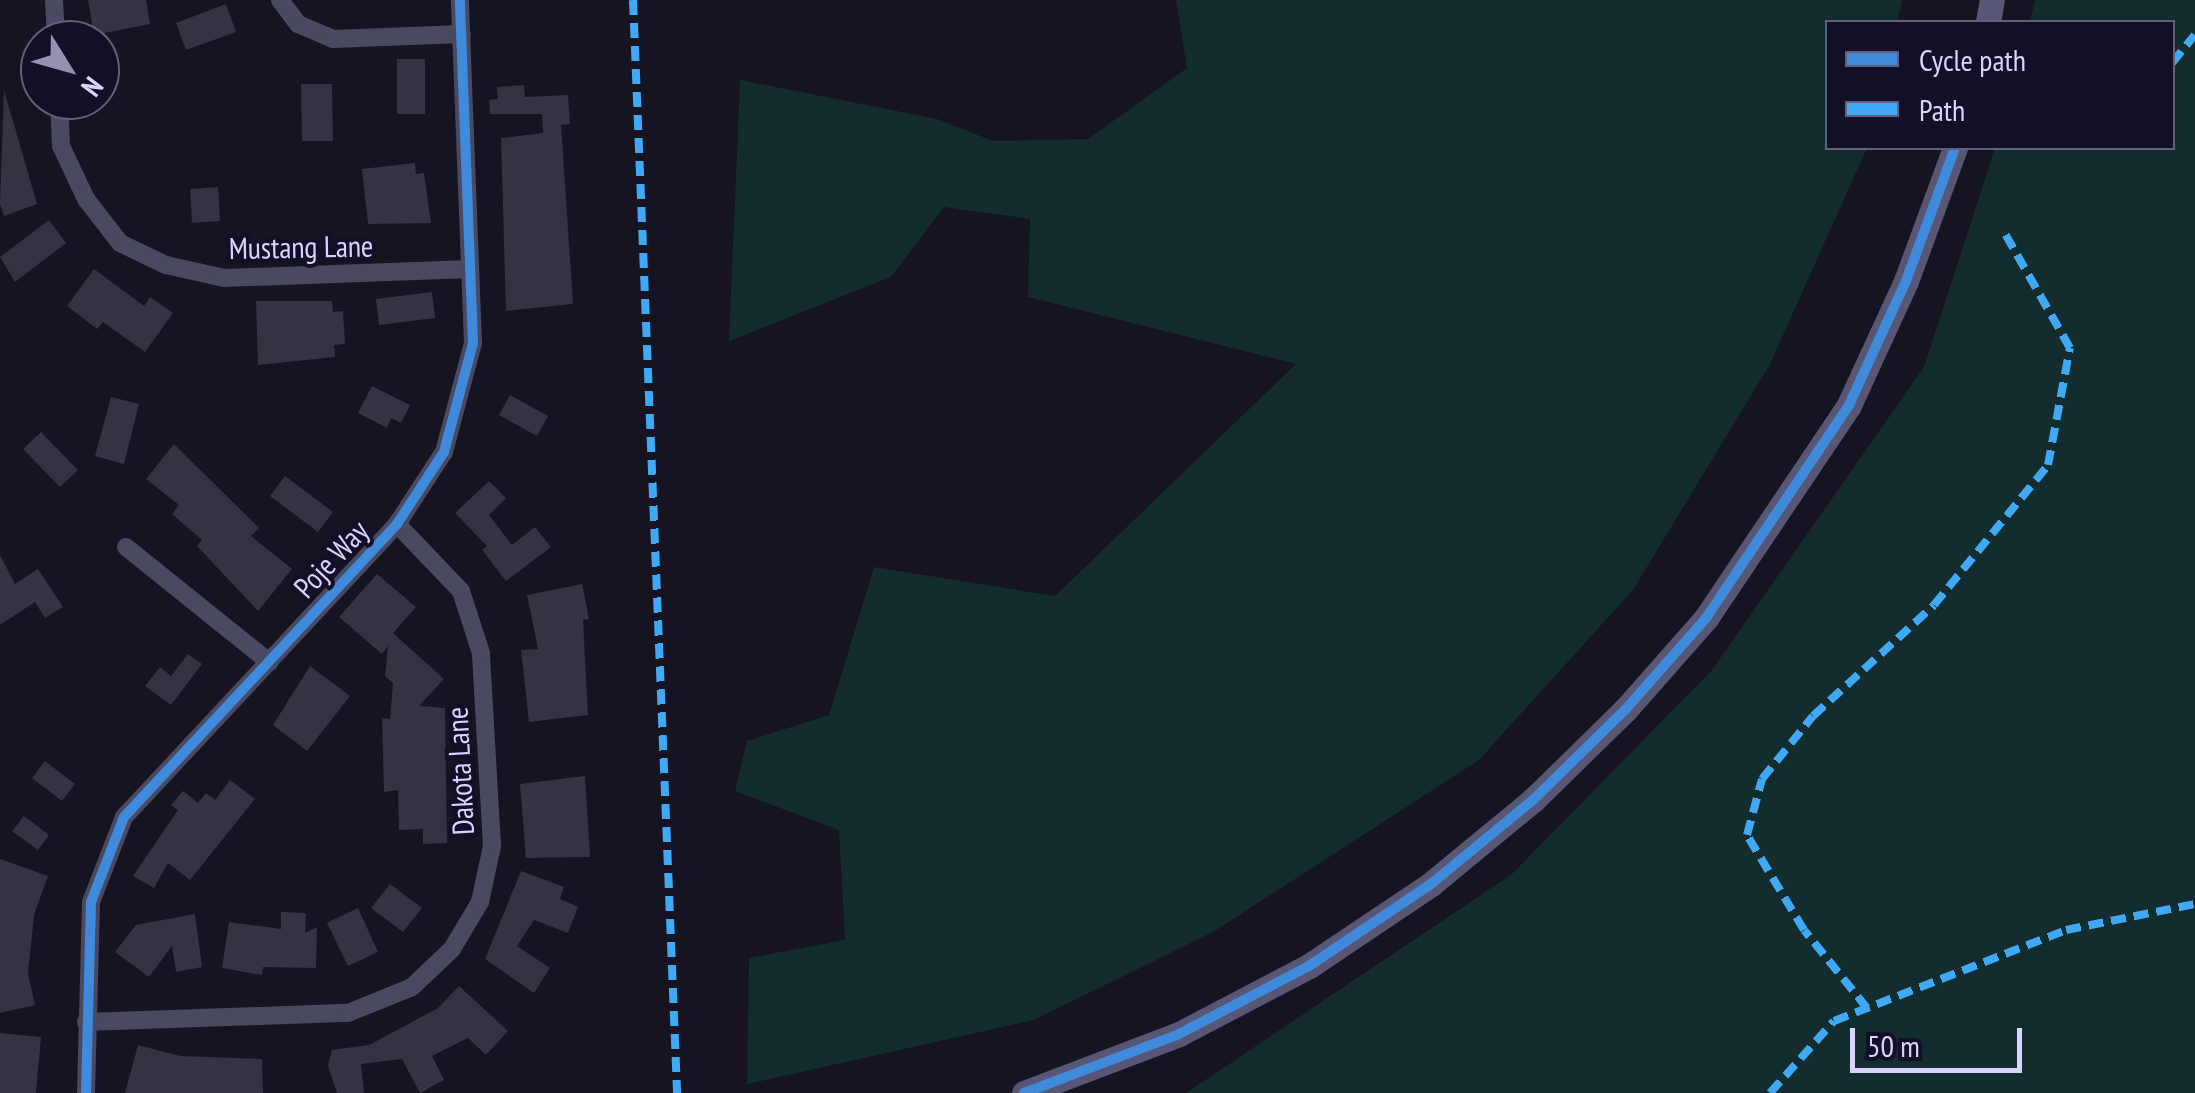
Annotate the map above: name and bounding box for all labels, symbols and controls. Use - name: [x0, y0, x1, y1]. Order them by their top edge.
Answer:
- north arrow: [20, 20, 120, 120]
- legend: [1825, 20, 2175, 150]
- text: Cycle path: [1919, 40, 2026, 79]
- text: N: [73, 70, 112, 104]
- text: Path: [1919, 90, 1965, 129]
- street label: Mustang Lane: [228, 228, 374, 266]
- street label: Poje Way: [286, 513, 376, 605]
- street label: Dakota Lane: [439, 706, 481, 836]
- scale bar: [1855, 1008, 2028, 1070]
- text: 50 m: [1867, 1026, 1920, 1065]

